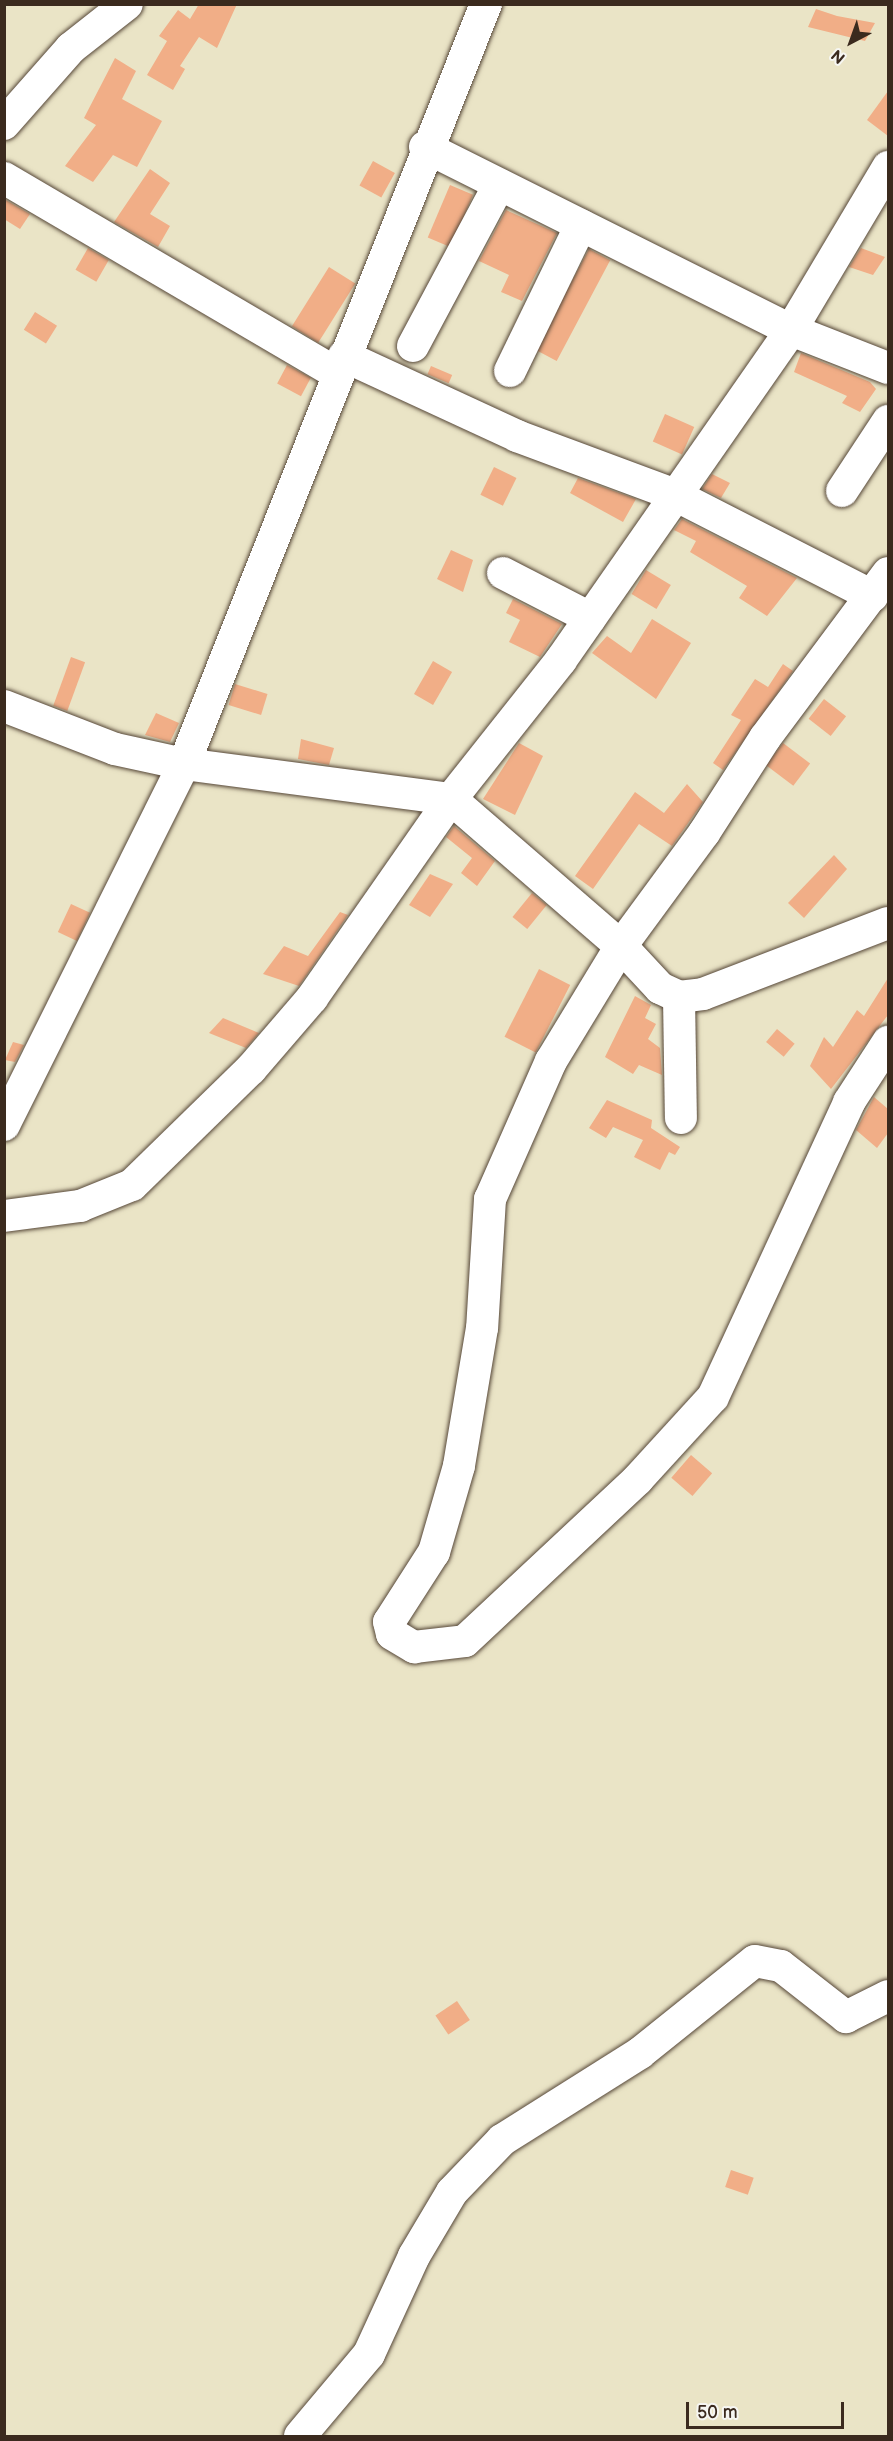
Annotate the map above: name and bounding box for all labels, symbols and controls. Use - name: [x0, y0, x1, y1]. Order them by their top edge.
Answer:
- north arrow: [821, 12, 881, 72]
- text: N: [828, 45, 850, 67]
- scale bar: [689, 2390, 846, 2428]
- text: 50 m: [697, 2402, 738, 2423]

